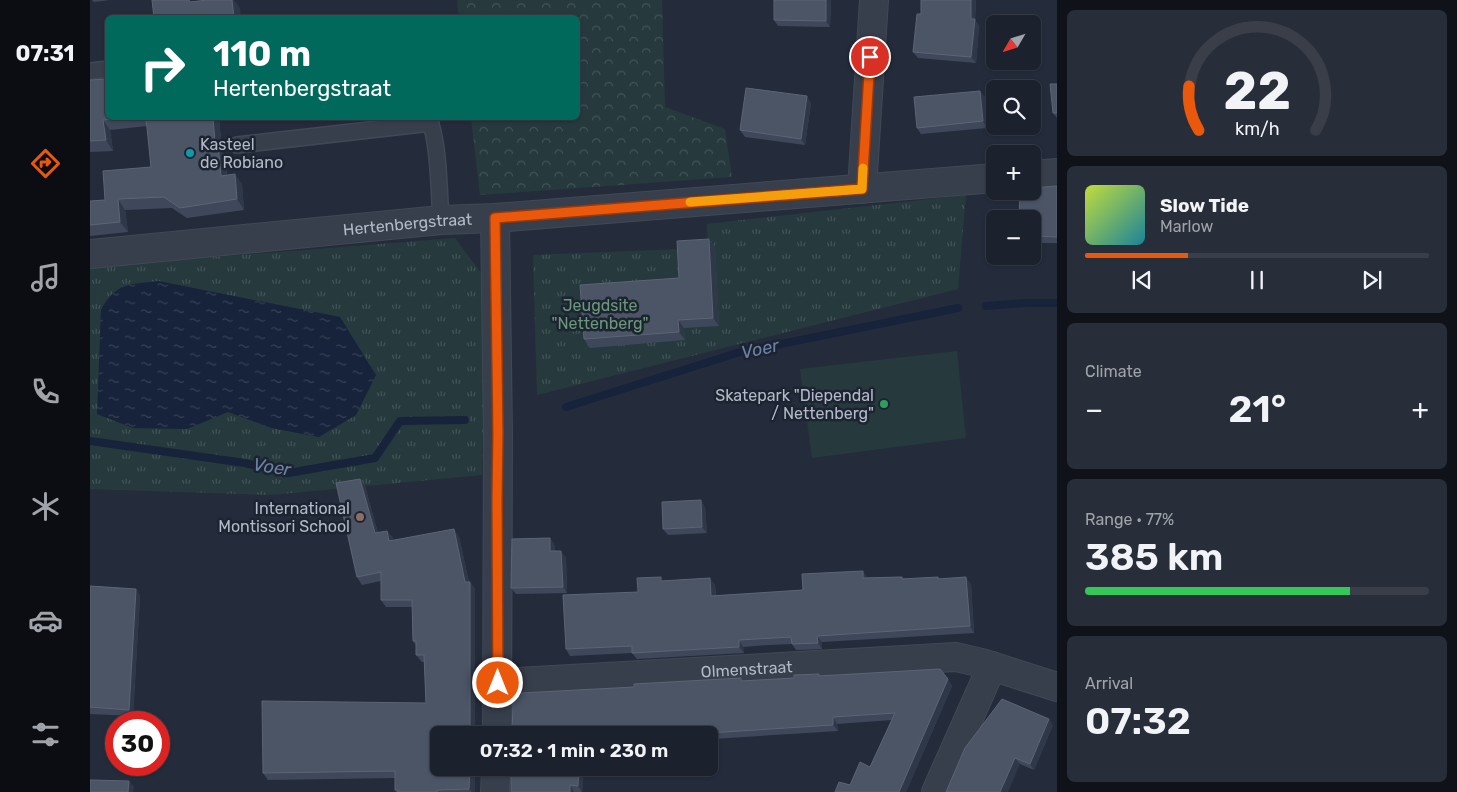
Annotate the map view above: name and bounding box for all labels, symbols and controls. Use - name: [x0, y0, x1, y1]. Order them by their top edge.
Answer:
- north arrow: [986, 15, 1041, 70]
- map controls: [986, 15, 1041, 265]
- text: 110 m: [213, 33, 311, 75]
- icon: right: [130, 35, 195, 100]
- pin: [849, 36, 891, 78]
- text: 07:31: [15, 40, 75, 67]
- icon: arrive: [856, 43, 884, 71]
- text: 22: [1223, 60, 1291, 122]
- text: Hertenbergstraat: [213, 75, 391, 102]
- button: search: [986, 80, 1041, 135]
- text: km/h: [1235, 118, 1279, 139]
- place label: Kasteel de Robiano: [200, 135, 283, 172]
- button: +: [986, 145, 1041, 200]
- icon: directions: [28, 146, 63, 181]
- marker: Kasteel de Robiano: [184, 147, 196, 159]
- text: Slow Tide: [1160, 194, 1249, 217]
- street label: Hertenbergstraat: [342, 209, 473, 239]
- button: −: [986, 210, 1041, 265]
- text: Marlow: [1160, 217, 1213, 236]
- icon: music: [28, 260, 63, 295]
- icon: previous: [1128, 266, 1156, 294]
- icon: pause: [1243, 266, 1271, 294]
- icon: next: [1358, 266, 1386, 294]
- park label: Jeugdsite "Nettenberg": [552, 296, 649, 333]
- water label: Voer: [739, 334, 782, 364]
- text: Climate: [1085, 362, 1142, 381]
- icon: phone: [28, 374, 63, 409]
- place label: Skatepark "Diependal / Nettenberg": [715, 386, 874, 423]
- text: 21°: [1229, 386, 1286, 432]
- text: −: [1085, 393, 1103, 426]
- text: +: [1412, 393, 1429, 426]
- marker: Skatepark "Diependal / Nettenberg": [878, 398, 890, 410]
- water label: Voer: [251, 453, 294, 481]
- icon: climate: [28, 489, 63, 524]
- place label: International Montissori School: [218, 499, 350, 536]
- text: Range · 77%: [1085, 510, 1174, 529]
- marker: International Montissori School: [354, 511, 366, 523]
- text: 385 km: [1085, 534, 1223, 580]
- icon: car: [28, 603, 63, 638]
- position arrow: [471, 656, 523, 708]
- street label: Olmenstraat: [700, 657, 793, 681]
- text: Arrival: [1085, 674, 1133, 693]
- text: 07:32: [1085, 698, 1191, 744]
- speed limit sign: 30: [105, 711, 170, 776]
- icon: filters: [28, 717, 63, 752]
- text: 07:32 · 1 min · 230 m: [480, 739, 668, 762]

